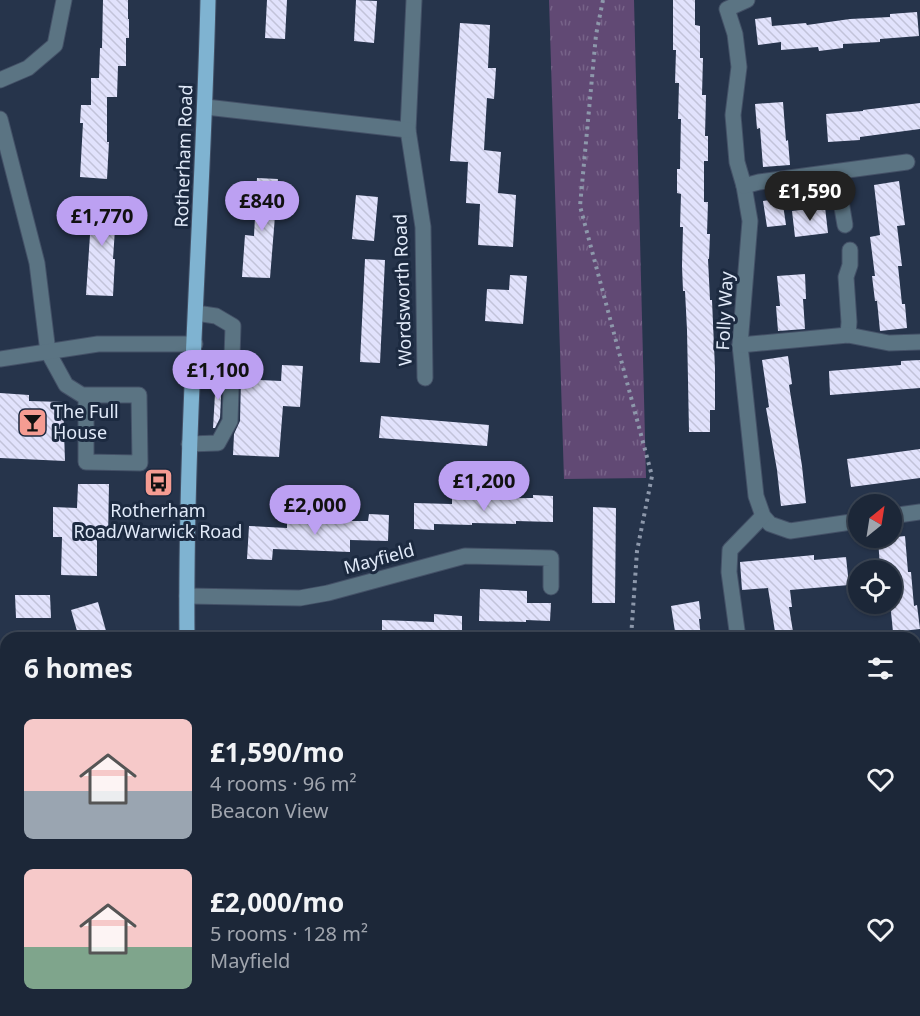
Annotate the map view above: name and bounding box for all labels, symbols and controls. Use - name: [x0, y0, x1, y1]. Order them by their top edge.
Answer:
- street label: Rotherham Road: [169, 84, 197, 228]
- pin: £1,590: [761, 171, 859, 222]
- text: £1,590: [779, 177, 841, 204]
- pin: £840: [226, 181, 298, 232]
- text: £840: [239, 187, 285, 214]
- pin: £1,770: [53, 196, 151, 247]
- text: £1,770: [71, 202, 133, 229]
- street label: Wordsworth Road: [387, 214, 417, 366]
- street label: Folly Way: [710, 270, 738, 351]
- pin: £1,100: [169, 350, 267, 401]
- text: £1,100: [187, 356, 249, 383]
- place label: The Full House: [53, 399, 119, 444]
- bar icon: The Full House: [16, 406, 48, 438]
- pin: £1,200: [435, 461, 533, 512]
- bus stop icon: Rotherham Road/Warwick Road: [142, 466, 174, 498]
- text: £1,200: [453, 467, 515, 494]
- pin: £2,000: [266, 485, 364, 536]
- text: £2,000: [284, 491, 346, 518]
- north arrow: [848, 494, 902, 548]
- map controls: [848, 494, 902, 614]
- place label: Rotherham Road/Warwick Road: [74, 498, 242, 543]
- street label: Mayfield: [341, 537, 417, 579]
- button: locate: [848, 560, 902, 614]
- text: 6 homes: [24, 650, 133, 686]
- icon: filters: [864, 652, 897, 685]
- text: £1,590/mo: [210, 734, 344, 770]
- icon: home: [72, 743, 144, 815]
- icon: heart: [864, 763, 897, 796]
- text: 4 rooms · 96 m²: [210, 770, 357, 797]
- text: Beacon View: [210, 797, 329, 824]
- text: £2,000/mo: [210, 884, 344, 920]
- icon: home: [72, 893, 144, 965]
- icon: heart: [864, 913, 897, 946]
- text: 5 rooms · 128 m²: [210, 920, 368, 947]
- text: Mayfield: [210, 947, 290, 974]

